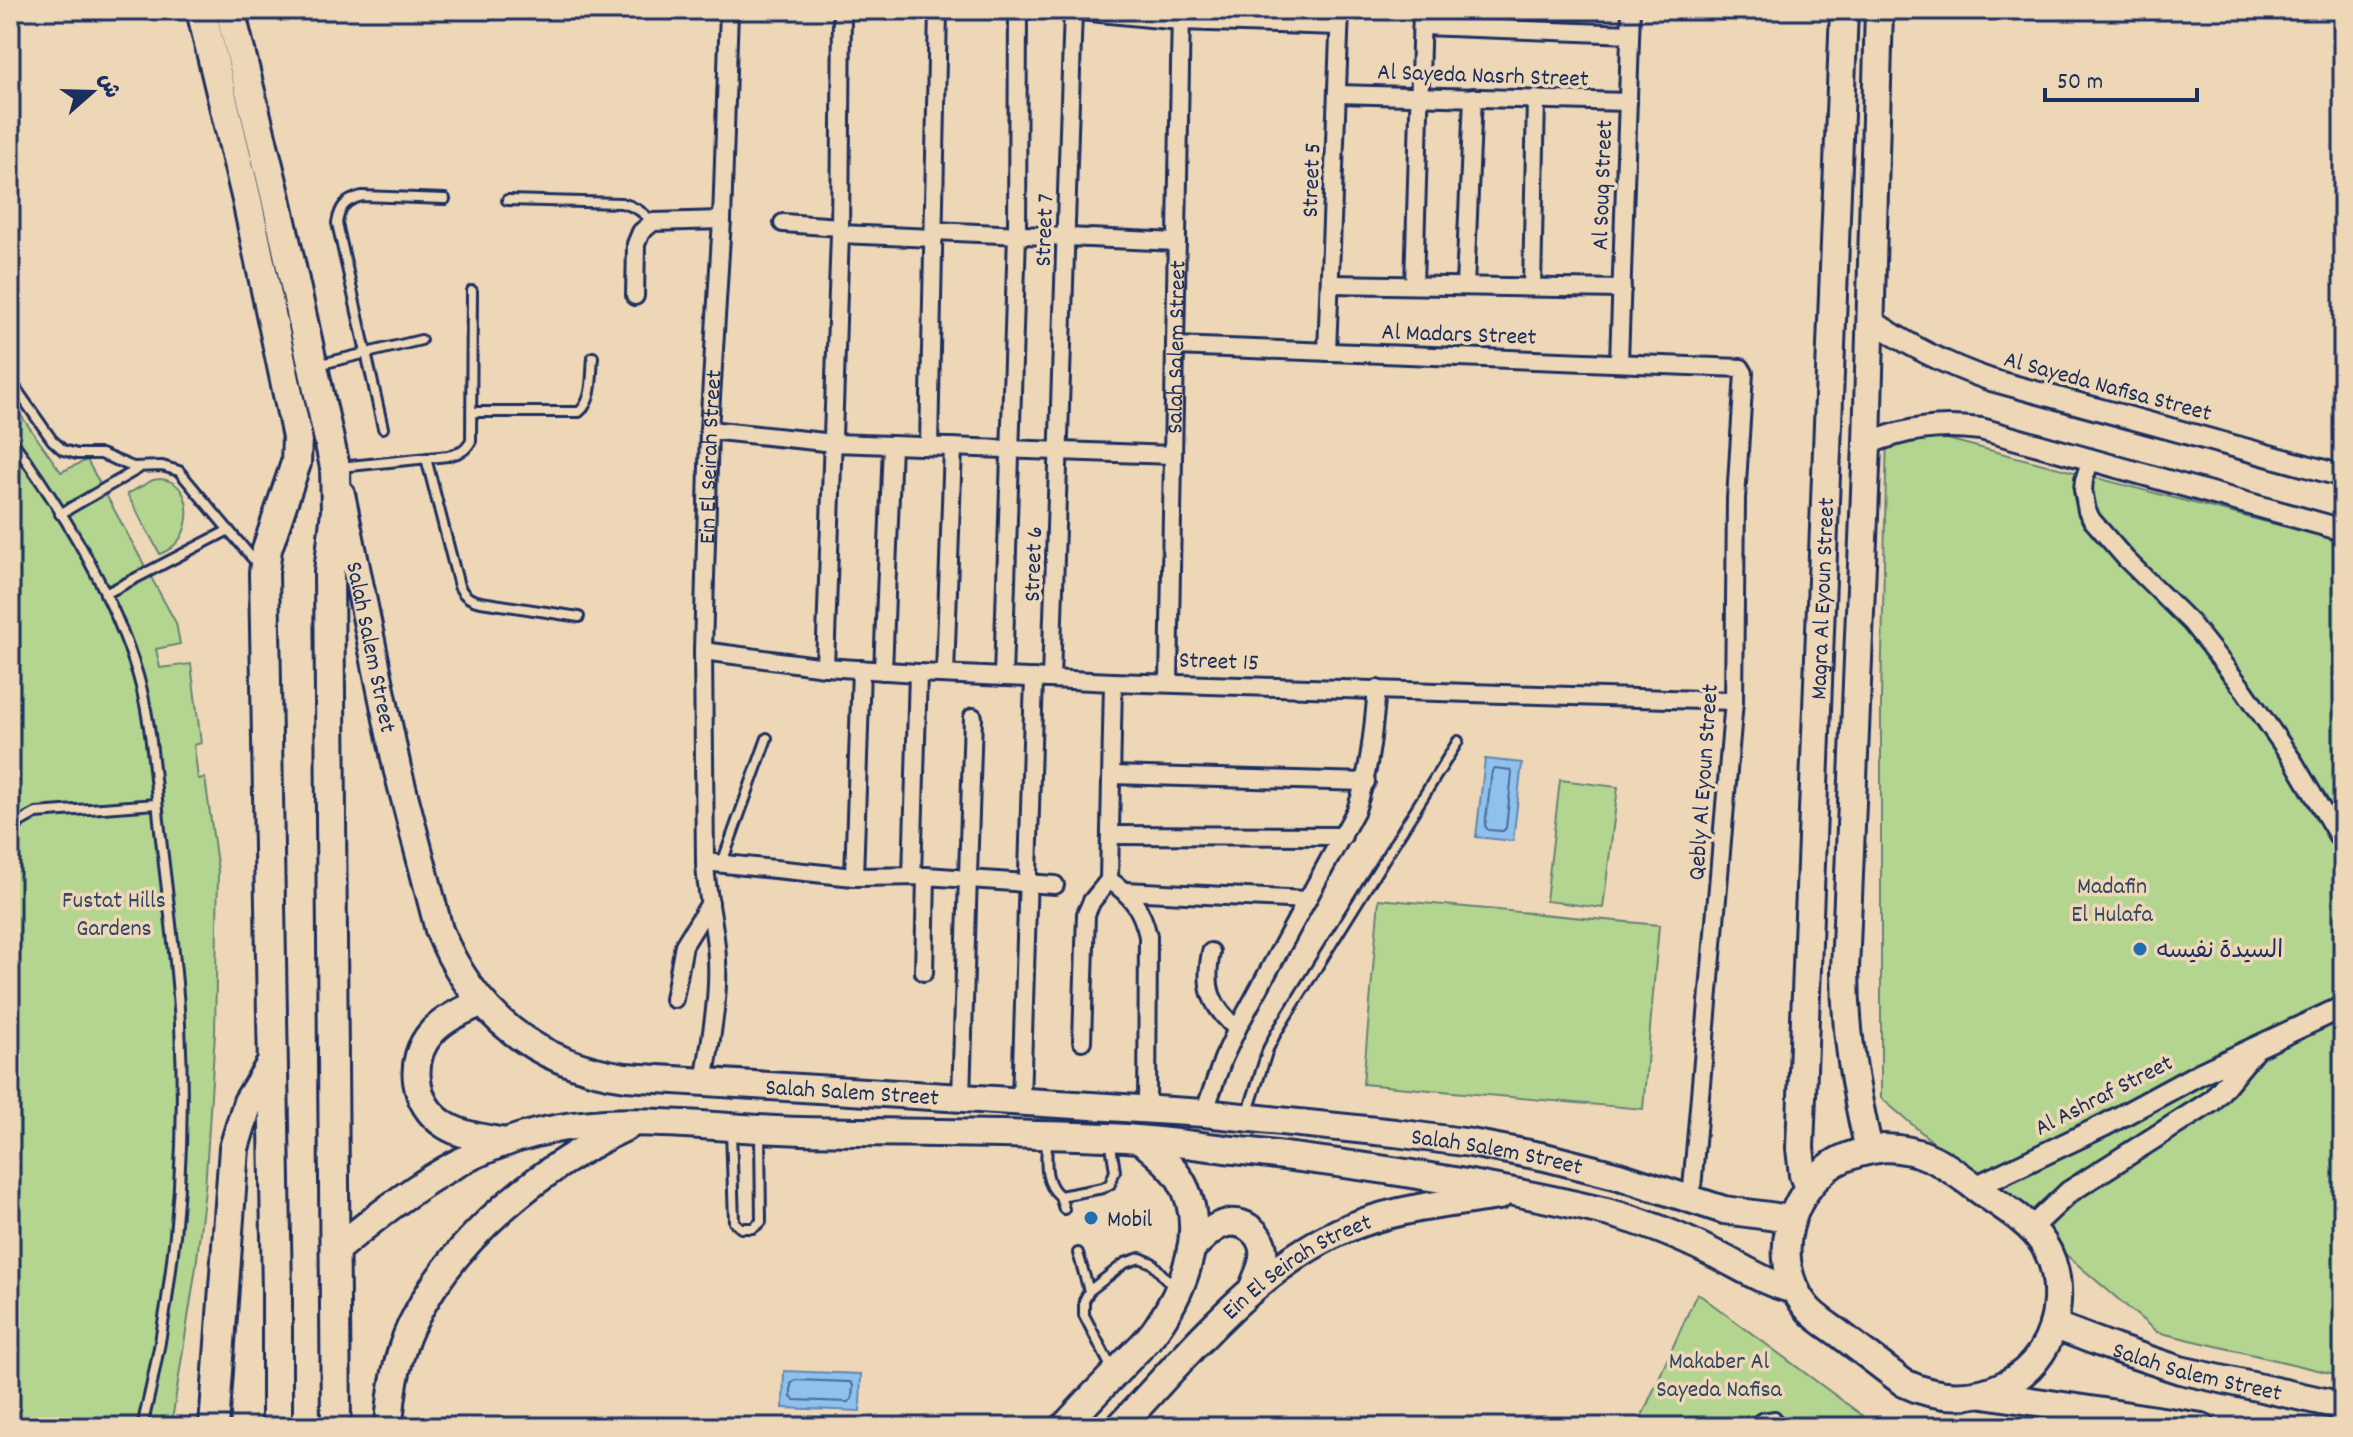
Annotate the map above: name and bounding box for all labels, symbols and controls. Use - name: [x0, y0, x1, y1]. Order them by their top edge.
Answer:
- north arrow: [52, 52, 132, 132]
- scale bar: [2045, 52, 2197, 102]
- street label: Al Sayeda Nasrh Street: [1377, 56, 1589, 98]
- text: 50 m: [2057, 66, 2103, 100]
- text: ش: [89, 70, 126, 103]
- street label: Al Souq Street: [1585, 119, 1623, 251]
- street label: Street 5: [1295, 142, 1331, 218]
- street label: Street 7: [1028, 193, 1064, 267]
- street label: Salah Salem Street: [1159, 260, 1197, 434]
- street label: Al Madars Street: [1381, 316, 1537, 356]
- street label: Al Sayeda Nafisa Street: [2000, 344, 2215, 432]
- street label: Ein El Seirah Street: [692, 369, 733, 545]
- street label: Magra Al Eyoun Street: [1803, 497, 1845, 701]
- street label: Street 6: [1017, 526, 1053, 602]
- street label: Salah Salem Street: [335, 559, 403, 736]
- street label: Street 15: [1178, 645, 1260, 681]
- street label: Qebly Al Eyoun Street: [1681, 683, 1729, 882]
- park label: Madafin El Hulafa: [2071, 871, 2153, 933]
- park label: Fustat Hills Gardens: [62, 885, 166, 947]
- place label: السيدة نفيسه: [2156, 935, 2283, 969]
- marker: السيدة نفيسه: [2131, 940, 2149, 958]
- street label: Al Ashraf Street: [2029, 1047, 2179, 1146]
- street label: Salah Salem Street: [764, 1072, 940, 1116]
- street label: Salah Salem Street: [1409, 1121, 1586, 1186]
- place label: Mobil: [1107, 1204, 1153, 1238]
- street label: Ein El Seirah Street: [1216, 1207, 1377, 1329]
- marker: Mobil: [1082, 1209, 1100, 1227]
- street label: Salah Salem Street: [2108, 1335, 2285, 1412]
- park label: Makaber Al Sayeda Nafisa: [1656, 1346, 1783, 1408]

